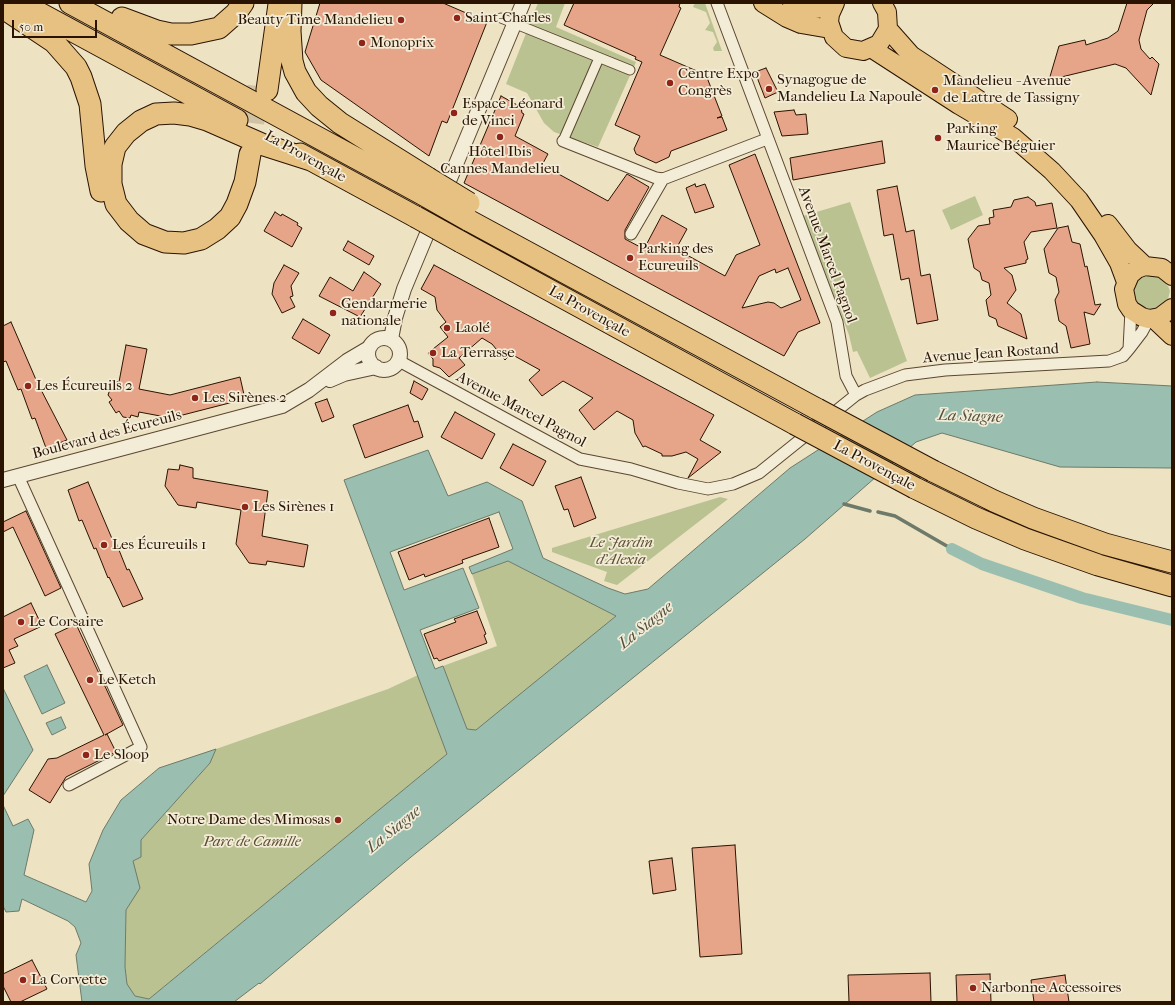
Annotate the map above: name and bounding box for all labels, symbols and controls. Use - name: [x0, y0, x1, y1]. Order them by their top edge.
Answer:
- place label: Saint-Charles: [465, 9, 551, 27]
- place label: Beauty Time Mandelieu: [237, 11, 393, 29]
- scale bar: [14, 12, 99, 38]
- marker: Saint-Charles: [452, 13, 462, 23]
- marker: Beauty Time Mandelieu: [396, 15, 406, 25]
- text: 50 m: [19, 20, 43, 34]
- place label: Monoprix: [370, 34, 434, 52]
- marker: Monoprix: [357, 38, 367, 48]
- place label: Centre Expo Congrès: [678, 65, 759, 100]
- place label: Synagogue de Mandelieu La Napoule: [777, 71, 922, 106]
- place label: Mandelieu - Avenue de Lattre de Tassigny: [943, 72, 1080, 107]
- marker: Centre Expo Congrès: [665, 78, 675, 88]
- marker: Synagogue de Mandelieu La Napoule: [764, 84, 774, 94]
- marker: Mandelieu - Avenue de Lattre de Tassigny: [930, 85, 940, 95]
- place label: Espace Léonard de Vinci: [462, 95, 563, 130]
- marker: Espace Léonard de Vinci: [449, 108, 459, 118]
- place label: Parking Maurice Béguier: [946, 120, 1055, 155]
- street label: La Provençale: [261, 127, 349, 187]
- marker: Hôtel Ibis Cannes Mandelieu: [495, 132, 505, 142]
- marker: Parking Maurice Béguier: [933, 133, 943, 143]
- place label: Hôtel Ibis Cannes Mandelieu: [440, 143, 560, 178]
- street label: Avenue Marcel Pagnol: [794, 184, 860, 326]
- place label: Parking des Ecureuils: [638, 240, 713, 275]
- marker: Parking des Ecureuils: [625, 253, 635, 263]
- street label: La Provençale: [545, 282, 633, 342]
- place label: Gendarmerie nationale: [341, 295, 427, 330]
- marker: Gendarmerie nationale: [328, 308, 338, 318]
- place label: Laolé: [455, 319, 490, 337]
- marker: Laolé: [442, 323, 452, 333]
- street label: Avenue Jean Rostand: [922, 340, 1060, 368]
- place label: La Terrasse: [441, 344, 515, 362]
- marker: La Terrasse: [428, 348, 438, 358]
- street label: Avenue Marcel Pagnol: [453, 368, 589, 452]
- place label: Les Écureuils 2: [36, 377, 133, 395]
- marker: Les Écureuils 2: [23, 381, 33, 391]
- place label: Les Sirènes 2: [203, 389, 287, 407]
- marker: Les Sirènes 2: [190, 393, 200, 403]
- street label: Boulevard des Écureuils: [30, 406, 184, 464]
- water label: La Siagne: [937, 406, 1003, 428]
- street label: La Provençale: [830, 437, 918, 495]
- place label: Les Sirènes 1: [253, 498, 334, 516]
- marker: Les Sirènes 1: [240, 502, 250, 512]
- park label: Le Jardin d'Alexia: [589, 534, 653, 569]
- place label: Les Écureuils 1: [112, 536, 206, 554]
- marker: Les Écureuils 1: [99, 540, 109, 550]
- water label: La Siagne: [615, 598, 677, 654]
- place label: Le Corsaire: [29, 613, 103, 631]
- marker: Le Corsaire: [16, 617, 26, 627]
- place label: Le Ketch: [98, 671, 156, 689]
- marker: Le Ketch: [85, 675, 95, 685]
- place label: Le Sloop: [94, 746, 149, 764]
- marker: Le Sloop: [81, 750, 91, 760]
- water label: La Siagne: [363, 802, 425, 858]
- place label: Notre Dame des Mimosas: [167, 811, 330, 829]
- marker: Notre Dame des Mimosas: [333, 815, 343, 825]
- park label: Parc de Camille: [203, 833, 301, 851]
- place label: La Corvette: [31, 971, 107, 989]
- marker: La Corvette: [18, 975, 28, 985]
- place label: Narbonne Accessoires: [981, 979, 1121, 997]
- marker: Narbonne Accessoires: [968, 983, 978, 993]

